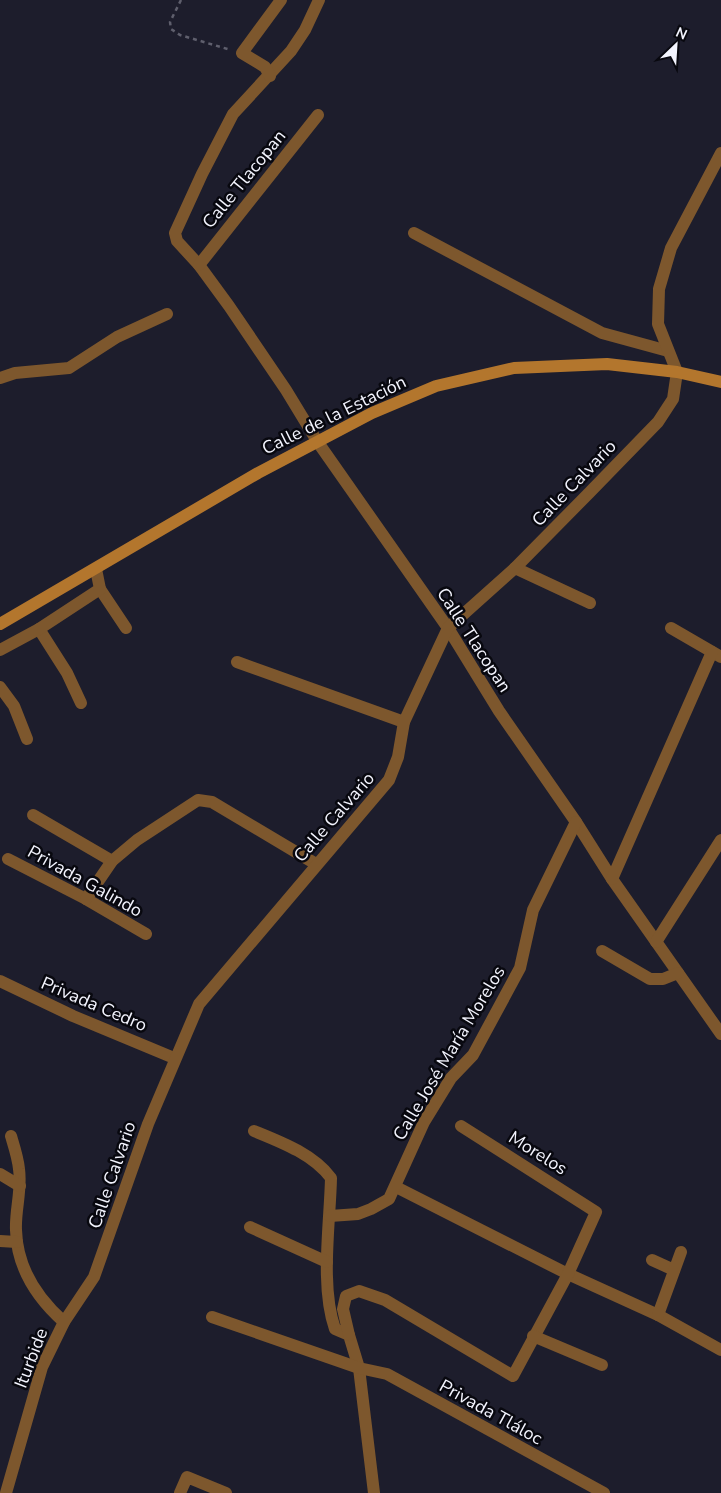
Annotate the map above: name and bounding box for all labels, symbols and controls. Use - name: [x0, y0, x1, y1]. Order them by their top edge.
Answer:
- north arrow: [651, 20, 701, 70]
- text: N: [673, 23, 690, 44]
- street label: Calle Tlacopan: [197, 125, 291, 233]
- street label: Calle de la Estación: [258, 370, 410, 460]
- street label: Calle Calvario: [527, 434, 621, 532]
- street label: Calle Tlacopan: [431, 583, 517, 697]
- street label: Calle Calvario: [288, 767, 380, 867]
- street label: Privada Galindo: [23, 839, 147, 923]
- street label: Calle José María Morelos: [387, 961, 511, 1145]
- street label: Privada Cedro: [37, 971, 151, 1037]
- street label: Calle Calvario: [82, 1118, 142, 1232]
- street label: Morelos: [504, 1126, 572, 1180]
- street label: Iturbide: [9, 1325, 53, 1391]
- street label: Privada Tláloc: [435, 1374, 547, 1450]

